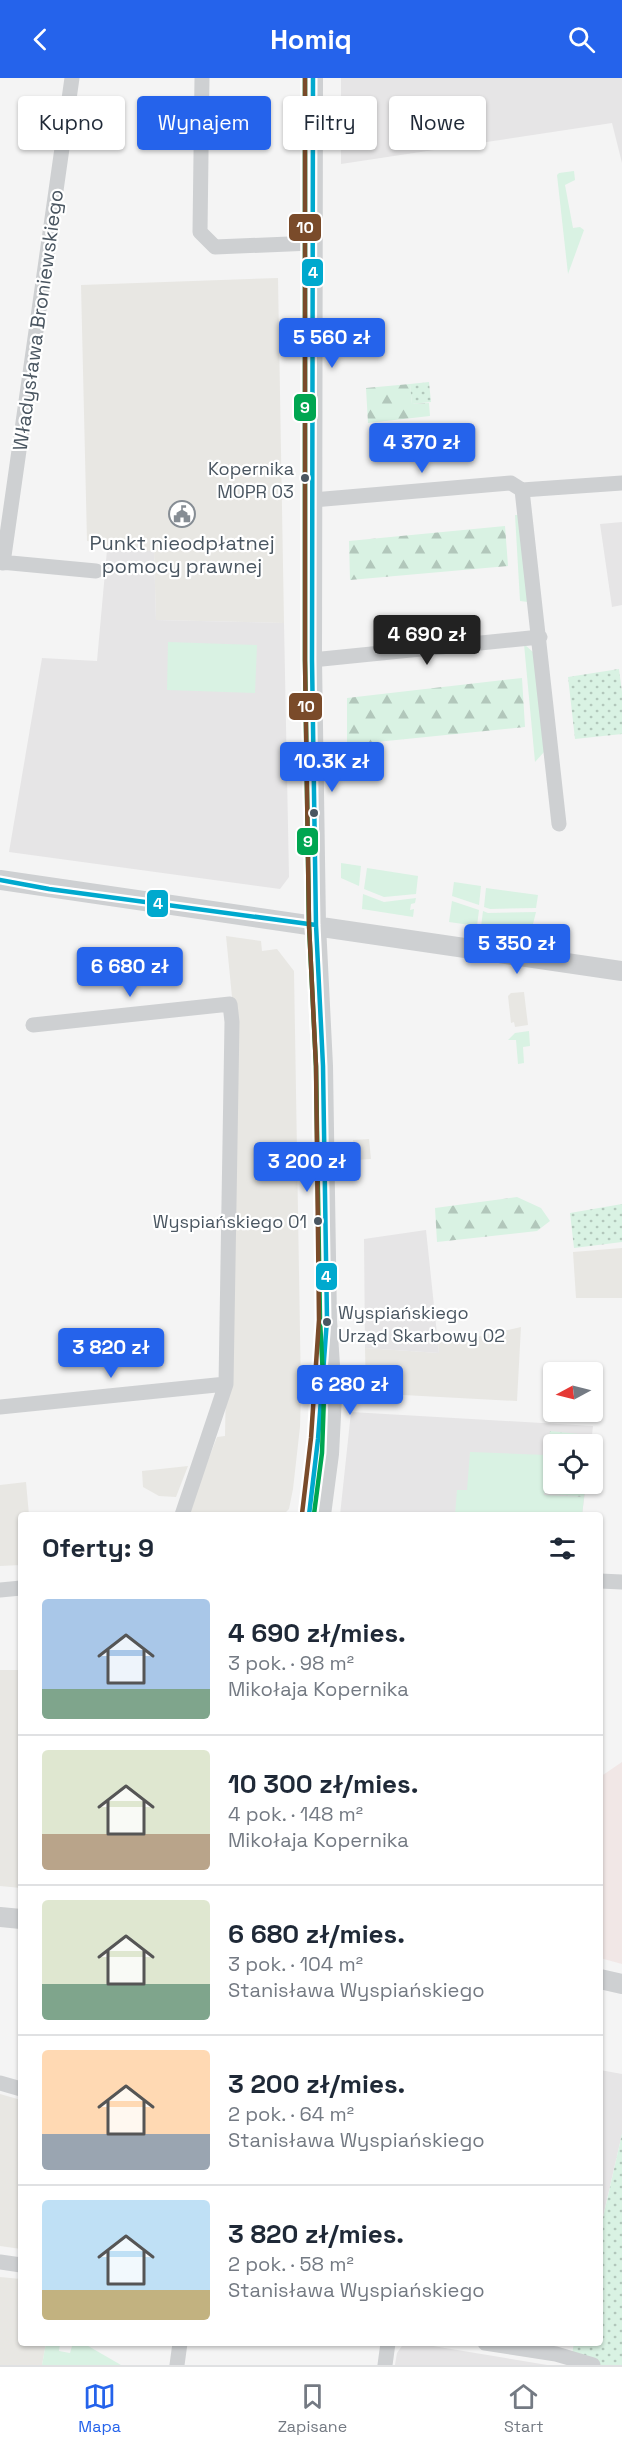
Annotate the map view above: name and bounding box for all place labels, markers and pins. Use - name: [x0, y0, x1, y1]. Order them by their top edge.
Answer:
- pin: 5 560 zł: [270, 318, 394, 369]
- pin: 4 370 zł: [360, 423, 484, 474]
- place label: Kopernika MOPR 03: [208, 457, 294, 503]
- marker: Kopernika MOPR 03: [299, 472, 311, 484]
- public building icon: Punkt nieodpłatnej pomocy prawnej: [167, 499, 197, 529]
- place label: Punkt nieodpłatnej pomocy prawnej: [89, 530, 275, 579]
- pin: 4 690 zł: [365, 615, 489, 666]
- pin: 10.3K zł: [270, 742, 394, 793]
- unlabelled marker: [308, 807, 320, 819]
- pin: 5 350 zł: [455, 924, 579, 975]
- pin: 6 680 zł: [68, 947, 192, 998]
- pin: 3 200 zł: [245, 1142, 369, 1193]
- place label: Wyspiańskiego 01: [153, 1210, 307, 1233]
- marker: Wyspiańskiego 01: [312, 1215, 324, 1227]
- place label: Wyspiańskiego Urząd Skarbowy 02: [338, 1301, 505, 1347]
- marker: Wyspiańskiego Urząd Skarbowy 02: [321, 1316, 333, 1328]
- pin: 3 820 zł: [49, 1328, 173, 1379]
- pin: 6 280 zł: [288, 1365, 412, 1416]

